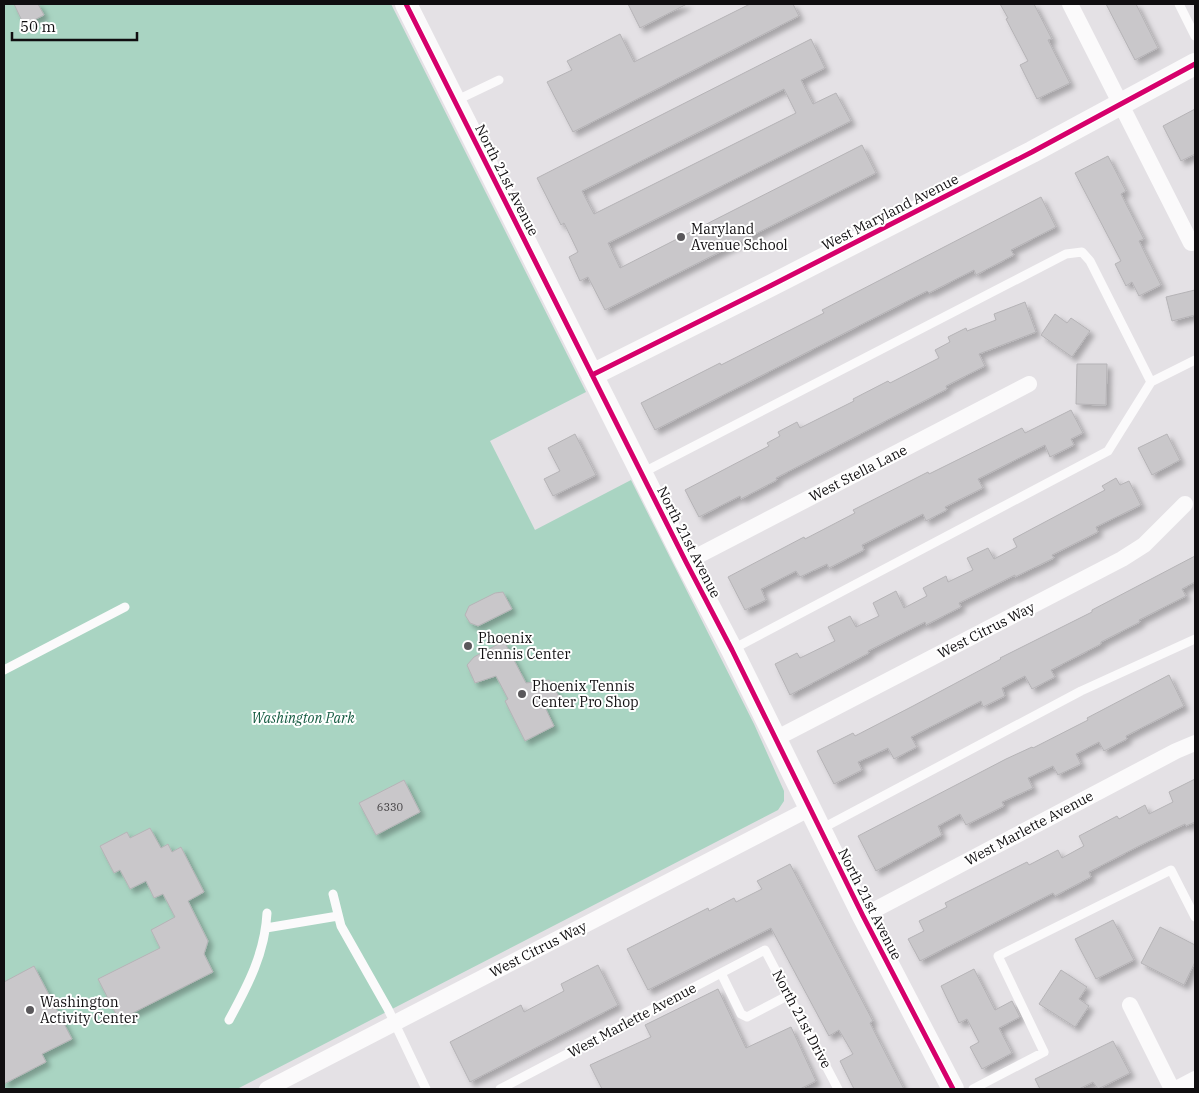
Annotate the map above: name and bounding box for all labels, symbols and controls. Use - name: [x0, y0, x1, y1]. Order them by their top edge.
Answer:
- scale bar: [12, 10, 138, 42]
- text: 50 m: [20, 17, 56, 36]
- street label: North 21st Avenue: [471, 121, 543, 239]
- street label: West Maryland Avenue: [819, 170, 961, 254]
- place label: Maryland Avenue School: [691, 220, 788, 254]
- marker: Maryland Avenue School: [675, 231, 687, 243]
- street label: West Stella Lane: [806, 441, 910, 505]
- street label: North 21st Avenue: [653, 483, 725, 601]
- street label: West Citrus Way: [934, 598, 1038, 662]
- place label: Phoenix Tennis Center: [478, 629, 571, 663]
- marker: Phoenix Tennis Center: [462, 640, 474, 652]
- place label: Phoenix Tennis Center Pro Shop: [532, 677, 639, 711]
- marker: Phoenix Tennis Center Pro Shop: [516, 688, 528, 700]
- park label: Washington Park: [251, 709, 355, 727]
- street label: West Marlette Avenue: [962, 787, 1096, 869]
- house number: 6330: [377, 800, 404, 814]
- street label: North 21st Avenue: [834, 845, 906, 963]
- street label: West Citrus Way: [486, 917, 590, 981]
- street label: North 21st Drive: [768, 967, 836, 1071]
- street label: West Marlette Avenue: [565, 979, 699, 1061]
- place label: Washington Activity Center: [40, 993, 139, 1027]
- marker: Washington Activity Center: [24, 1004, 36, 1016]

